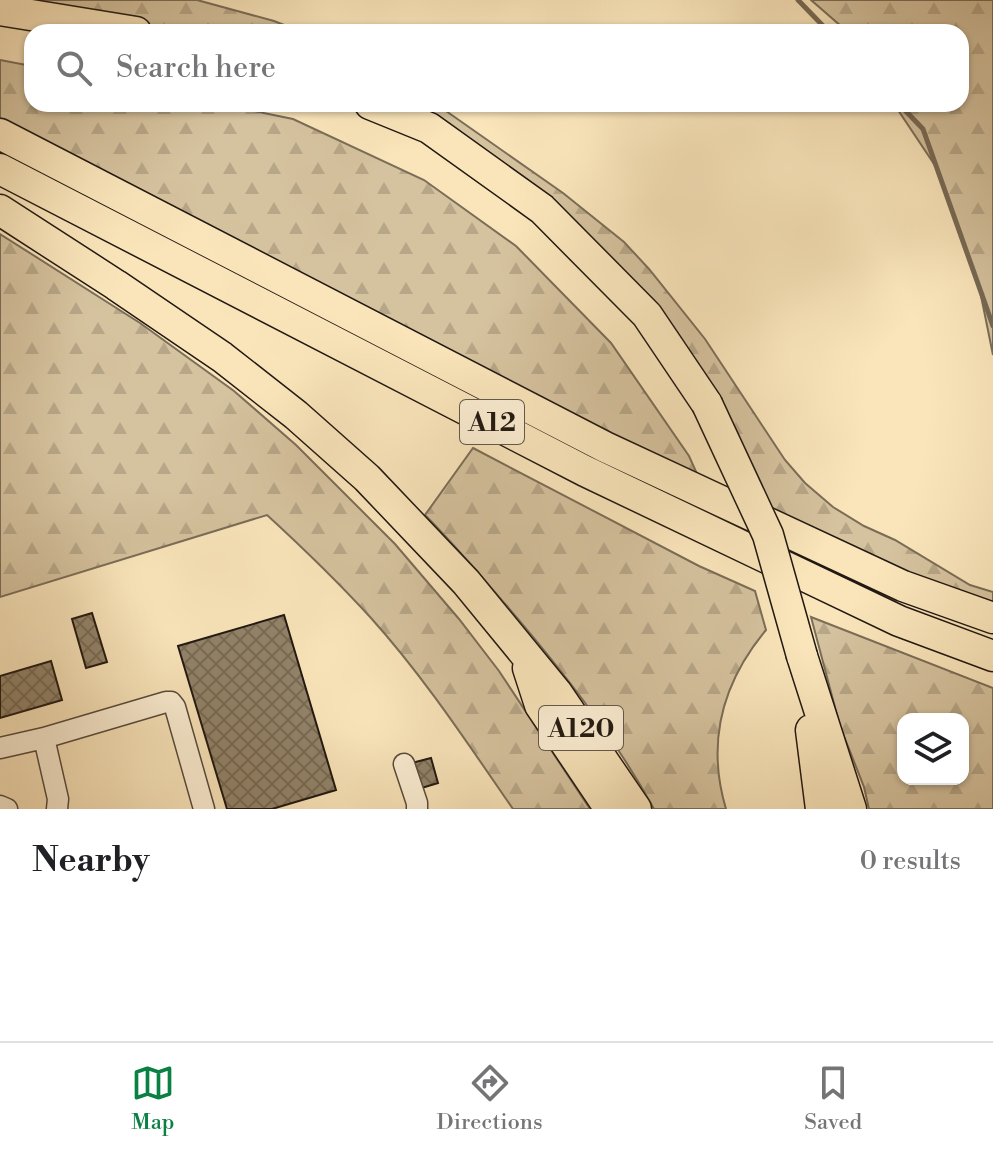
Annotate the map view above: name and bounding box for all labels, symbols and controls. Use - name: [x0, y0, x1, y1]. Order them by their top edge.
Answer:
- search box: [24, 24, 969, 112]
- icon: search: [52, 46, 96, 90]
- text: Search here: [116, 49, 276, 87]
- road number: A12: [460, 400, 524, 444]
- road number: A120: [539, 706, 623, 750]
- map controls: [897, 713, 969, 785]
- button: layers: [897, 713, 969, 785]
- text: Nearby: [32, 840, 150, 882]
- text: 0 results: [860, 845, 961, 877]
- tab: Map: [131, 1061, 175, 1136]
- tab: Directions: [437, 1061, 543, 1136]
- tab: Saved: [804, 1061, 862, 1136]

